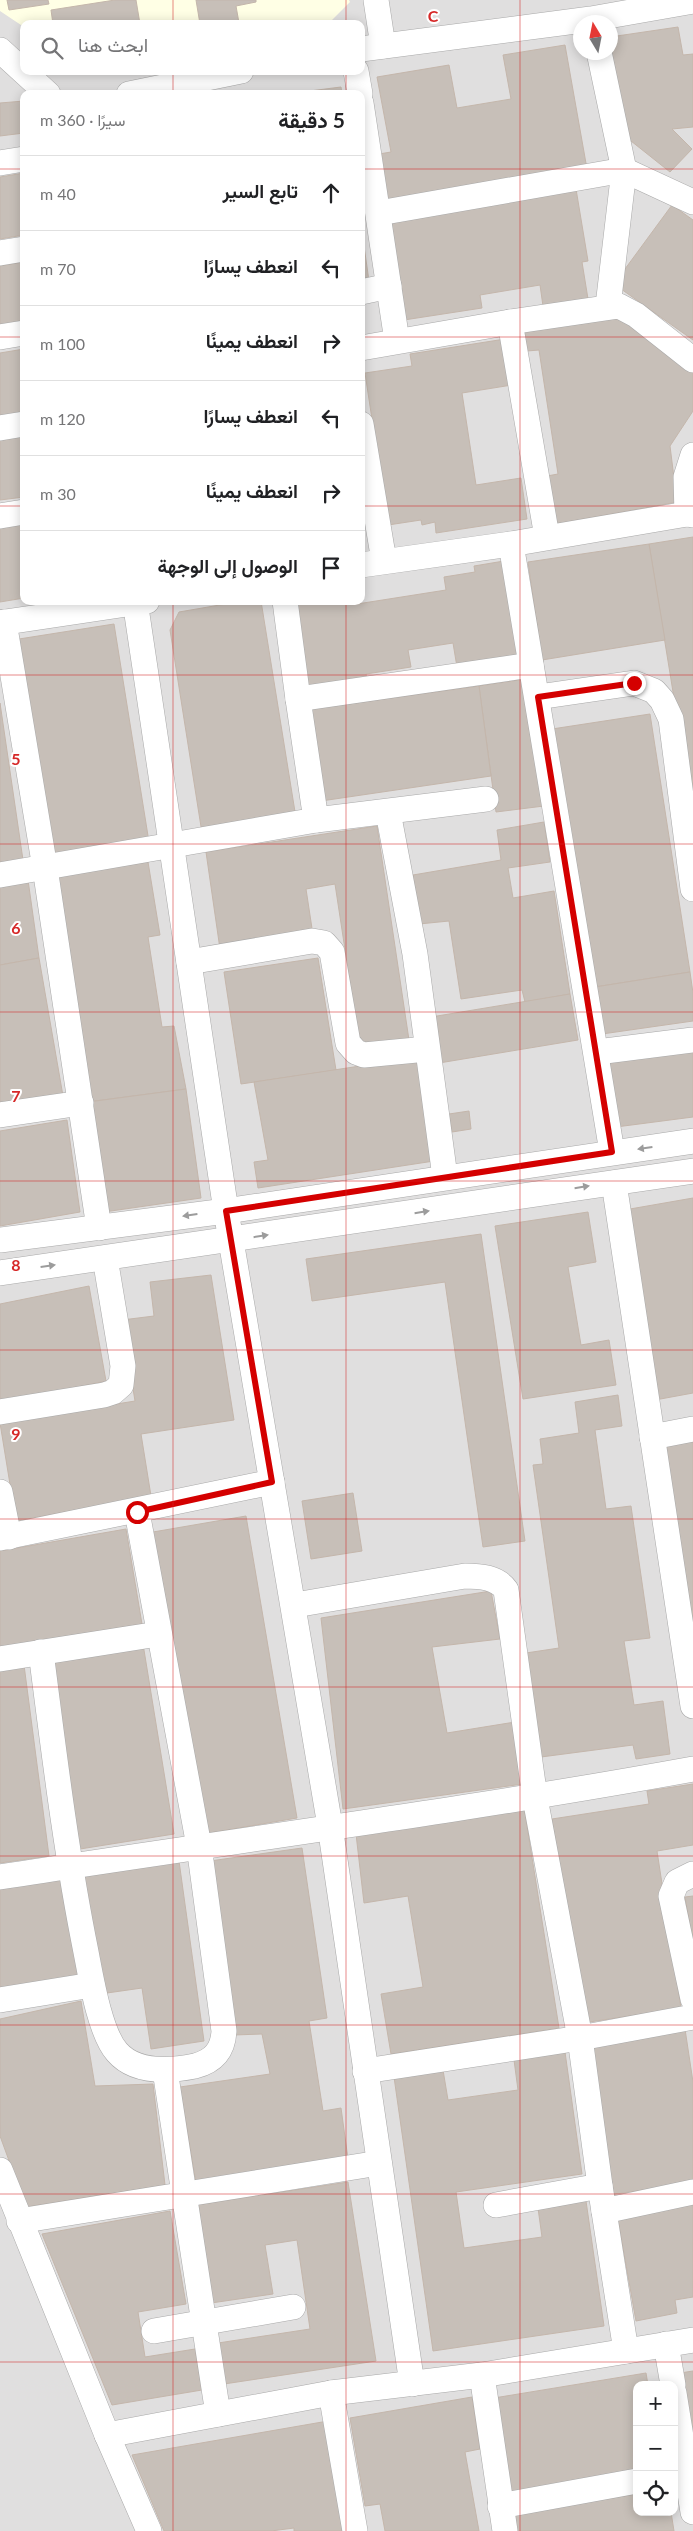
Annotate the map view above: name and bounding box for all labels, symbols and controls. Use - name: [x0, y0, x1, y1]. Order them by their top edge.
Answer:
- text: C: [428, 6, 439, 25]
- north arrow: [573, 15, 618, 60]
- search box: [20, 20, 365, 75]
- text: ابحث هنا: [78, 33, 148, 56]
- icon: search: [38, 34, 66, 62]
- text: 5 دقيقة: [278, 107, 345, 132]
- text: سيرًا · 360 m: [40, 110, 125, 129]
- text: تابع السير: [223, 179, 298, 202]
- icon: ahead: [317, 179, 345, 207]
- text: 40 m: [40, 184, 76, 203]
- text: انعطف يسارًا: [203, 254, 298, 277]
- icon: left: [317, 254, 345, 282]
- text: 70 m: [40, 259, 76, 278]
- text: انعطف يمينًا: [206, 329, 298, 352]
- icon: right: [317, 329, 345, 357]
- text: 100 m: [40, 334, 85, 353]
- text: انعطف يسارًا: [203, 404, 298, 427]
- icon: left: [317, 404, 345, 432]
- text: 120 m: [40, 409, 85, 428]
- text: انعطف يمينًا: [206, 479, 298, 502]
- icon: right: [317, 479, 345, 507]
- text: 30 m: [40, 484, 76, 503]
- text: الوصول إلى الوجهة: [157, 554, 298, 577]
- icon: arrive: [317, 554, 345, 582]
- route end: [623, 672, 646, 695]
- text: 5: [11, 749, 21, 768]
- text: 6: [11, 918, 21, 937]
- text: 7: [11, 1086, 21, 1105]
- one-way arrow: [636, 1144, 652, 1152]
- one-way arrow: [575, 1183, 591, 1191]
- one-way arrow: [414, 1207, 430, 1215]
- one-way arrow: [181, 1212, 197, 1220]
- one-way arrow: [253, 1232, 269, 1240]
- text: 8: [11, 1255, 21, 1274]
- one-way arrow: [41, 1262, 57, 1270]
- text: 9: [11, 1424, 21, 1443]
- route start: [126, 1501, 149, 1524]
- map controls: [633, 2381, 678, 2516]
- button: +: [633, 2381, 678, 2426]
- button: −: [633, 2426, 678, 2471]
- button: locate: [633, 2471, 678, 2516]

